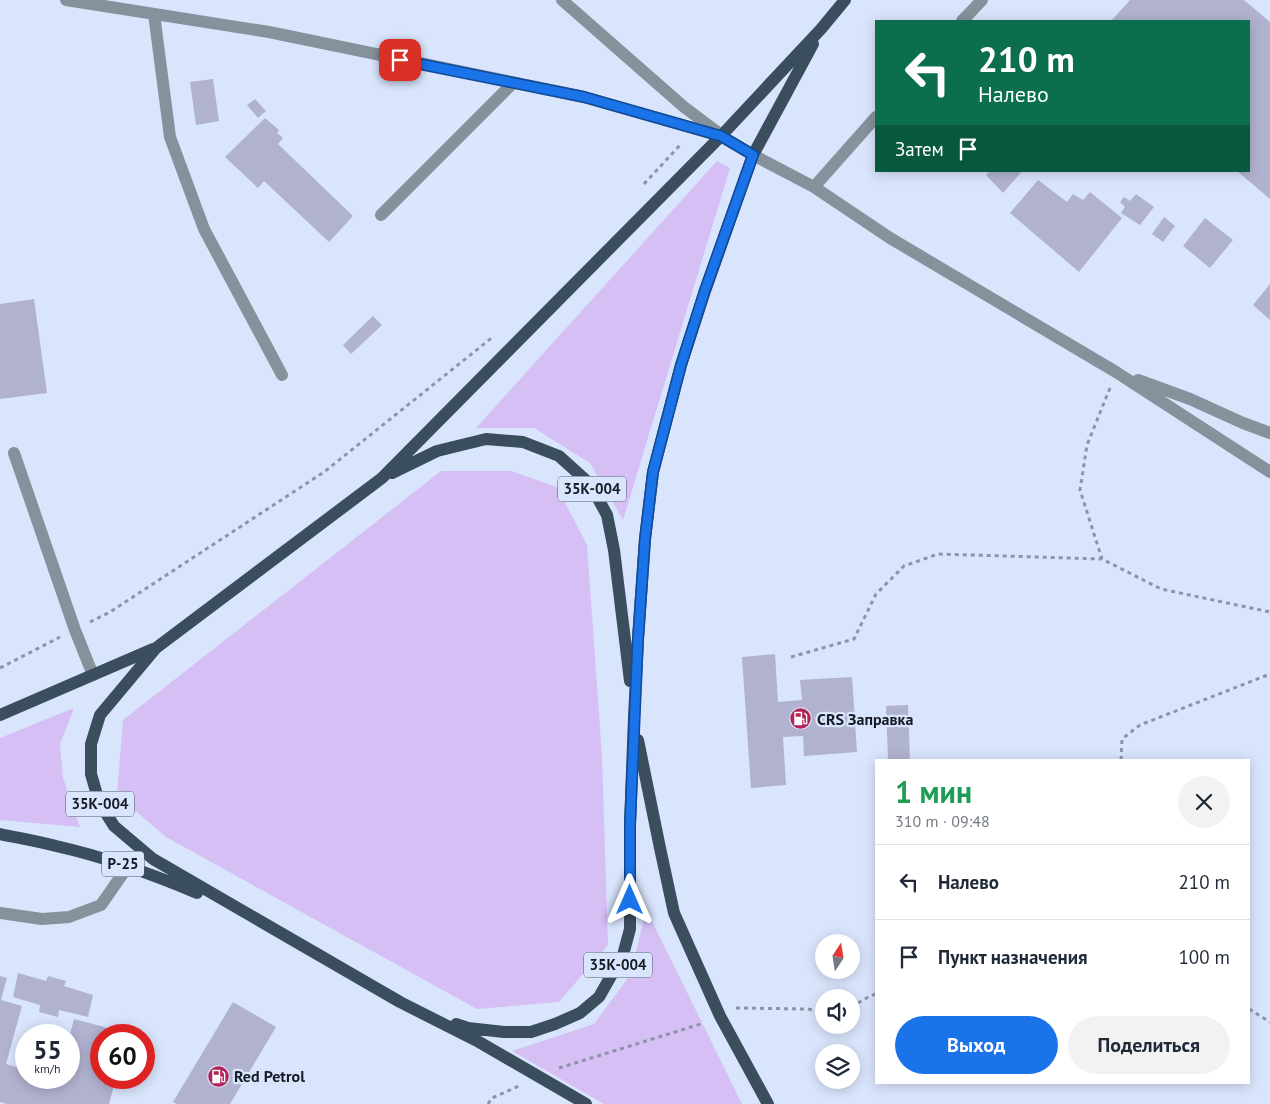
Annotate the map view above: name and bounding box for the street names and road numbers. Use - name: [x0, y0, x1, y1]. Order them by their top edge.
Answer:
- road number: 35К-004: [558, 476, 626, 502]
- road number: 35К-004: [66, 792, 134, 816]
- road number: Р-25: [102, 852, 144, 876]
- road number: 35К-004: [584, 952, 652, 978]

